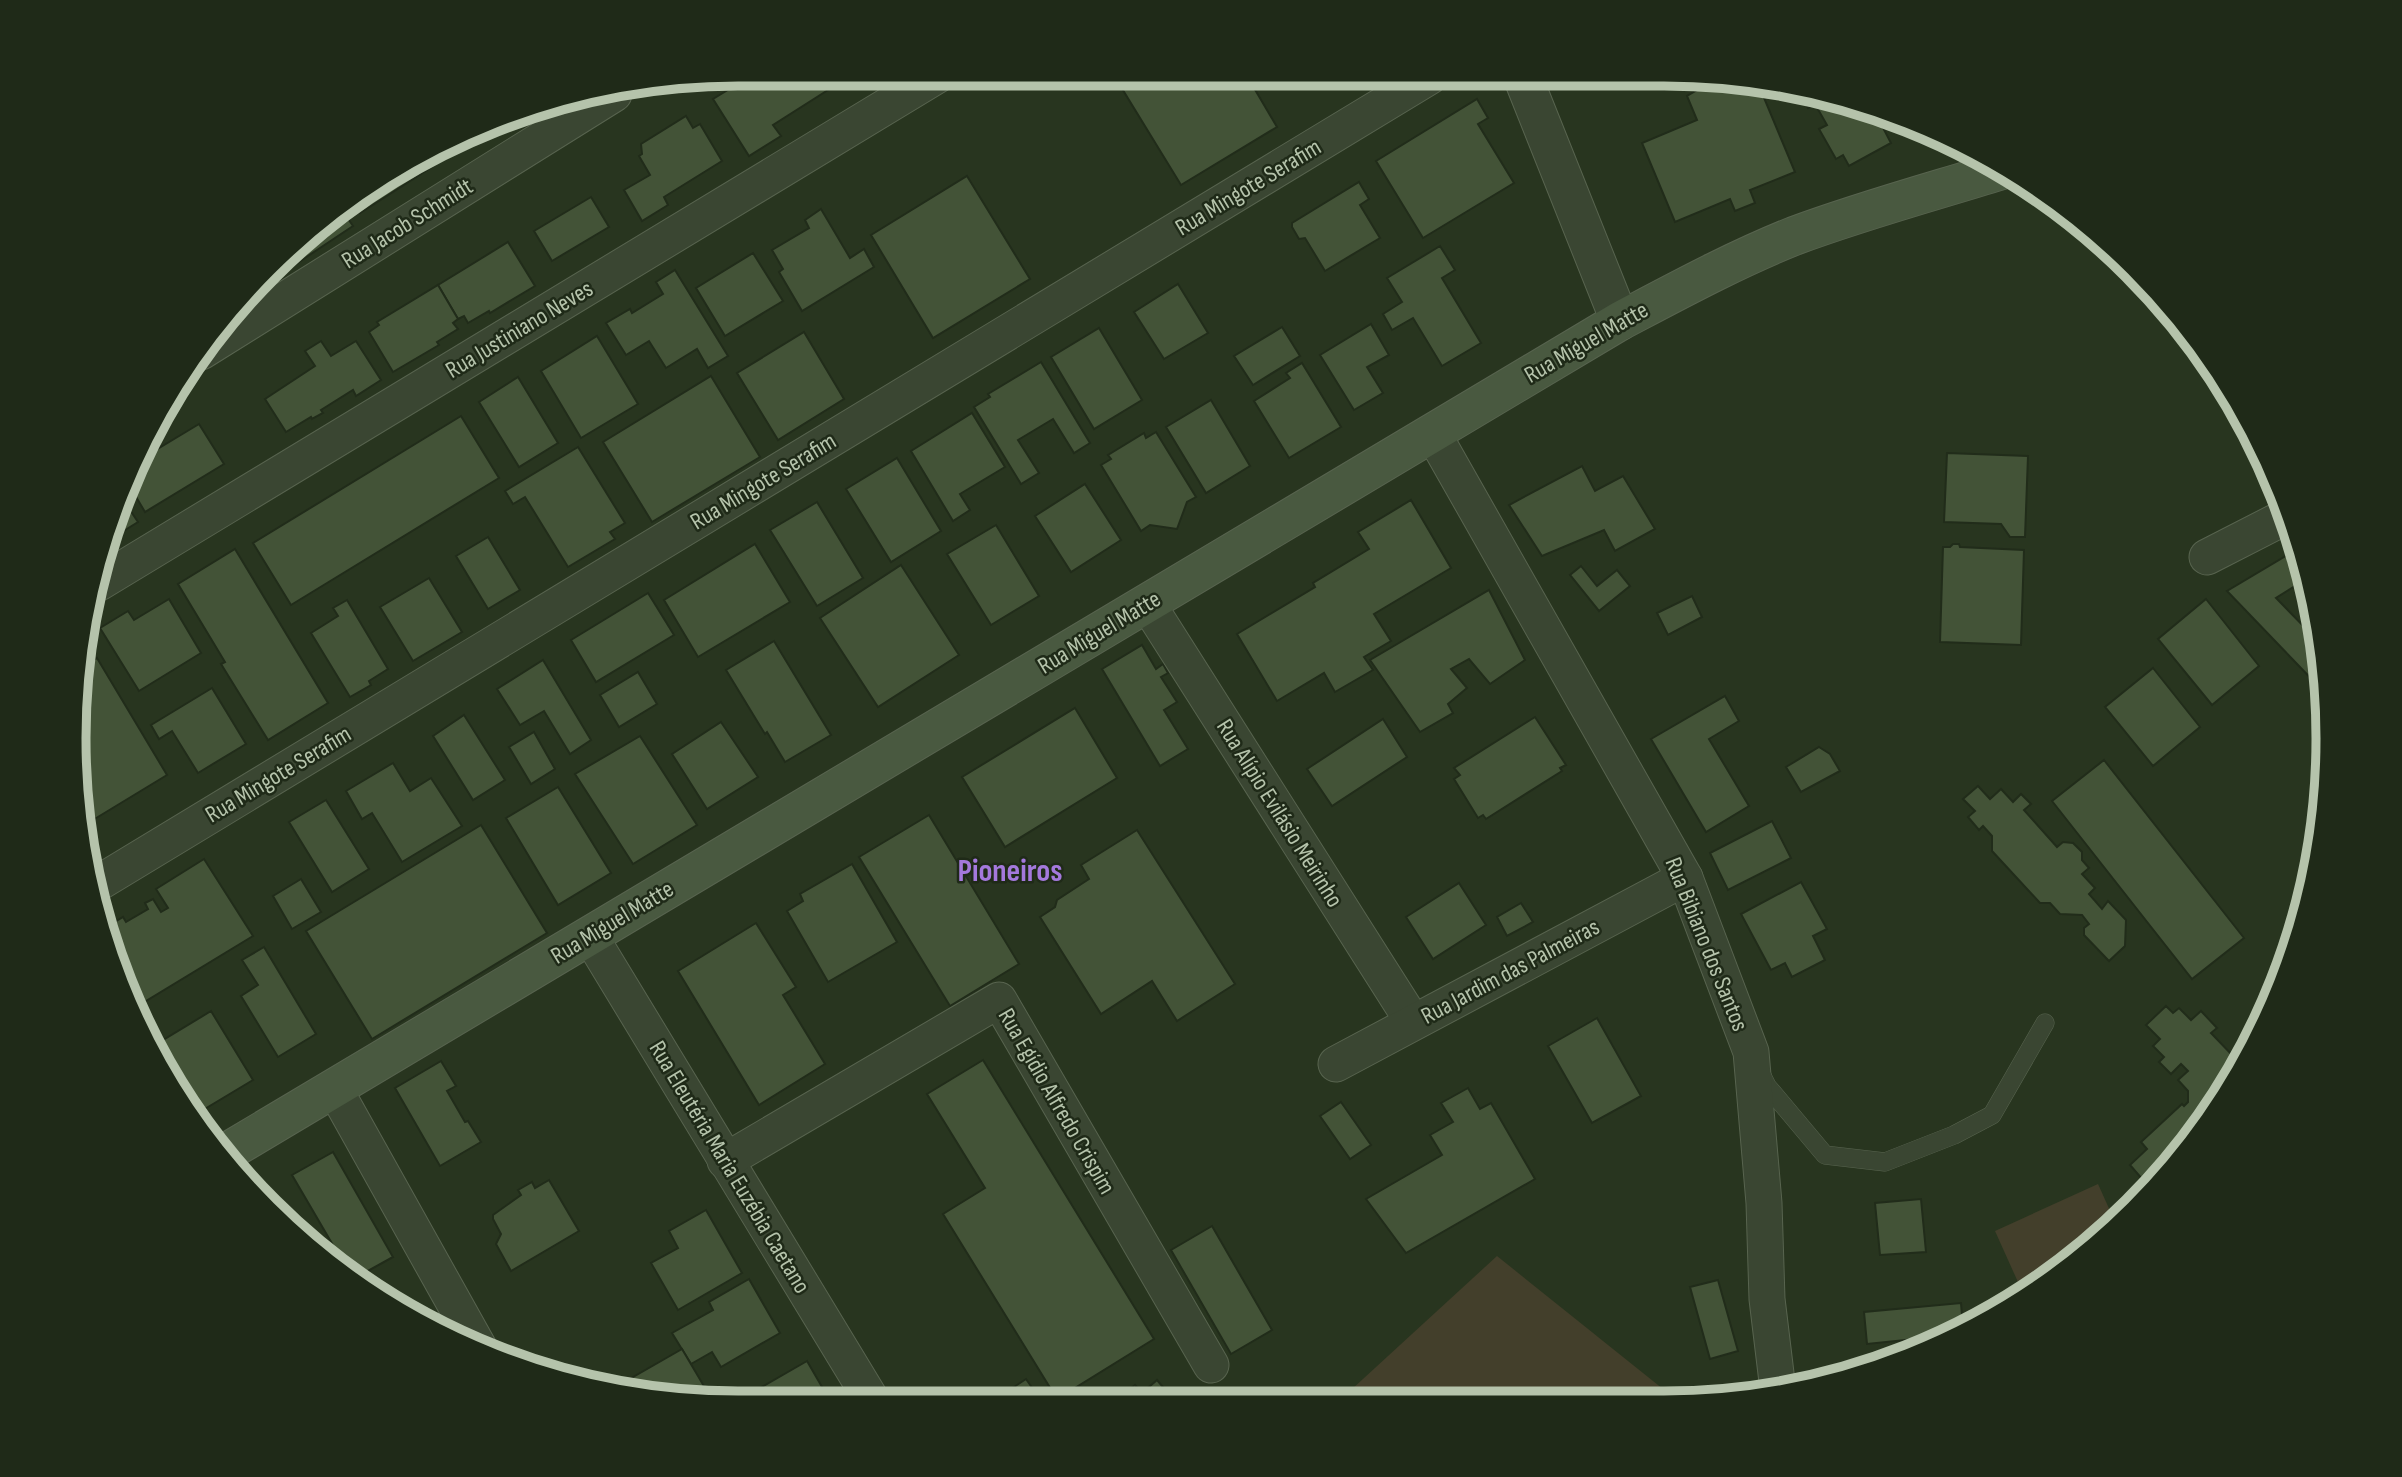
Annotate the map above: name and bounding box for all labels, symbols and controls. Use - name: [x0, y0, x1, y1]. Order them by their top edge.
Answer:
- street label: Rua Mingote Serafim: [1170, 133, 1326, 242]
- street label: Rua Jacob Schmidt: [336, 172, 478, 275]
- street label: Rua Justiniano Neves: [440, 274, 598, 385]
- street label: Rua Miguel Matte: [1519, 295, 1653, 389]
- street label: Rua Mingote Serafim: [685, 427, 841, 536]
- street label: Rua Miguel Matte: [1033, 584, 1166, 680]
- street label: Rua Alípio Evilásio Meirinho: [1210, 714, 1349, 913]
- street label: Rua Mingote Serafim: [200, 720, 356, 829]
- district label: Pioneiros: [957, 852, 1063, 891]
- street label: Rua Bibiano dos Santos: [1658, 853, 1755, 1035]
- street label: Rua Miguel Matte: [546, 874, 679, 970]
- street label: Rua Jardim das Palmeiras: [1416, 912, 1604, 1031]
- street label: Rua Egídio Alfredo Crispim: [992, 1003, 1122, 1199]
- street label: Rua Eleutéria Maria Euzébia Caetano: [643, 1036, 817, 1299]

